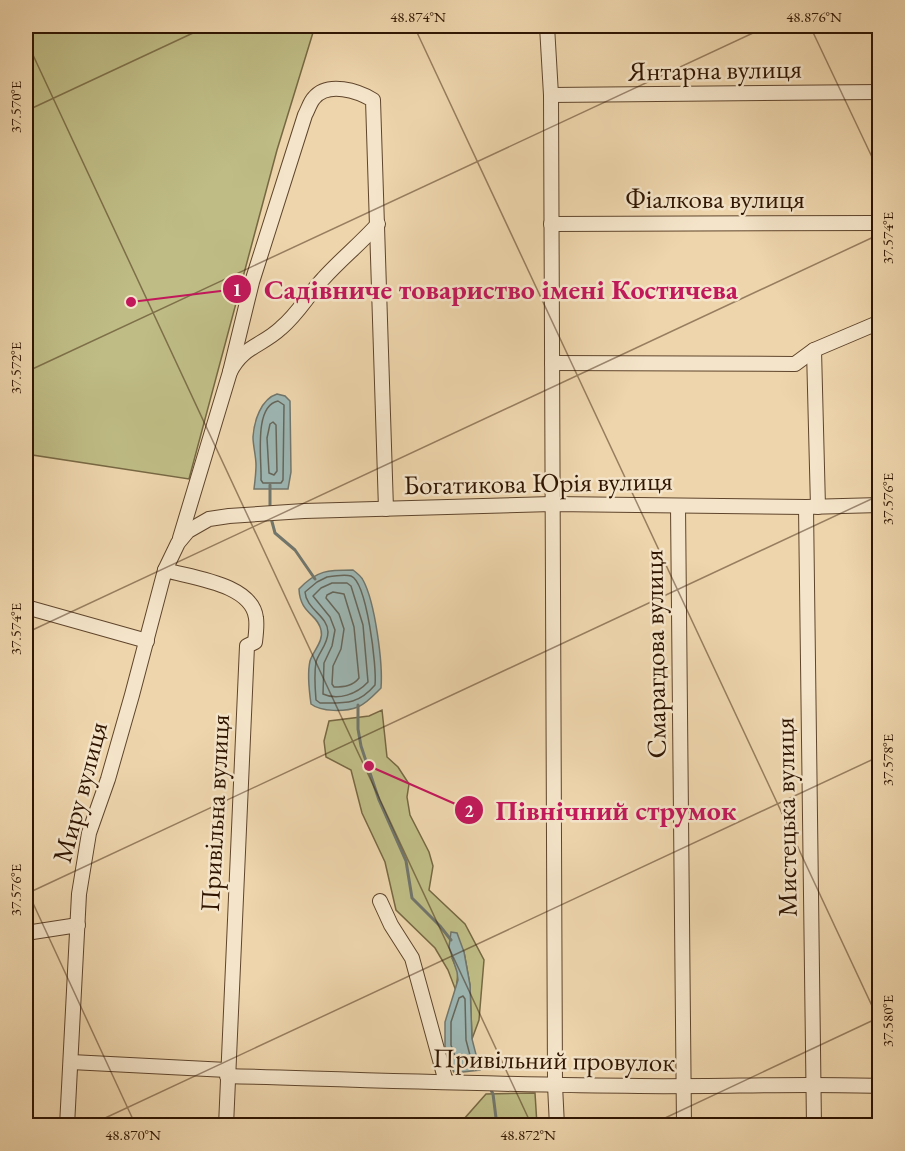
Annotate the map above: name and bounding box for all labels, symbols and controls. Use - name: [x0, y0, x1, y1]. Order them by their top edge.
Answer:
- text: 48.874°N: [390, 7, 446, 26]
- text: 48.876°N: [786, 7, 842, 26]
- street label: Янтарна вулиця: [627, 50, 802, 89]
- text: 37.570°E: [6, 80, 25, 133]
- street label: Фіалкова вулиця: [625, 181, 805, 216]
- text: 37.574°E: [878, 211, 897, 264]
- callout: Садівниче товариство імені Костичева: [222, 266, 750, 312]
- text: Садівниче товариство імені Костичева: [264, 271, 739, 307]
- text: 1: [232, 278, 242, 301]
- text: 37.572°E: [6, 341, 25, 394]
- street label: Богатикова Юрія вулиця: [403, 463, 673, 502]
- text: 37.576°E: [878, 472, 897, 525]
- street label: Смарагдова вулиця: [635, 549, 674, 759]
- text: 37.574°E: [6, 602, 25, 655]
- street label: Привільна вулиця: [192, 713, 237, 913]
- street label: Мистецька вулиця: [766, 717, 805, 917]
- street label: Миру вулиця: [44, 718, 115, 866]
- text: 37.578°E: [878, 733, 897, 786]
- callout: Північний струмок: [454, 787, 748, 833]
- text: Північний струмок: [496, 792, 737, 828]
- text: 2: [464, 799, 474, 822]
- text: 37.576°E: [6, 863, 25, 916]
- text: 37.580°E: [878, 994, 897, 1047]
- street label: Привільний провулок: [432, 1040, 676, 1079]
- text: 48.870°N: [105, 1125, 161, 1144]
- text: 48.872°N: [500, 1125, 556, 1144]

